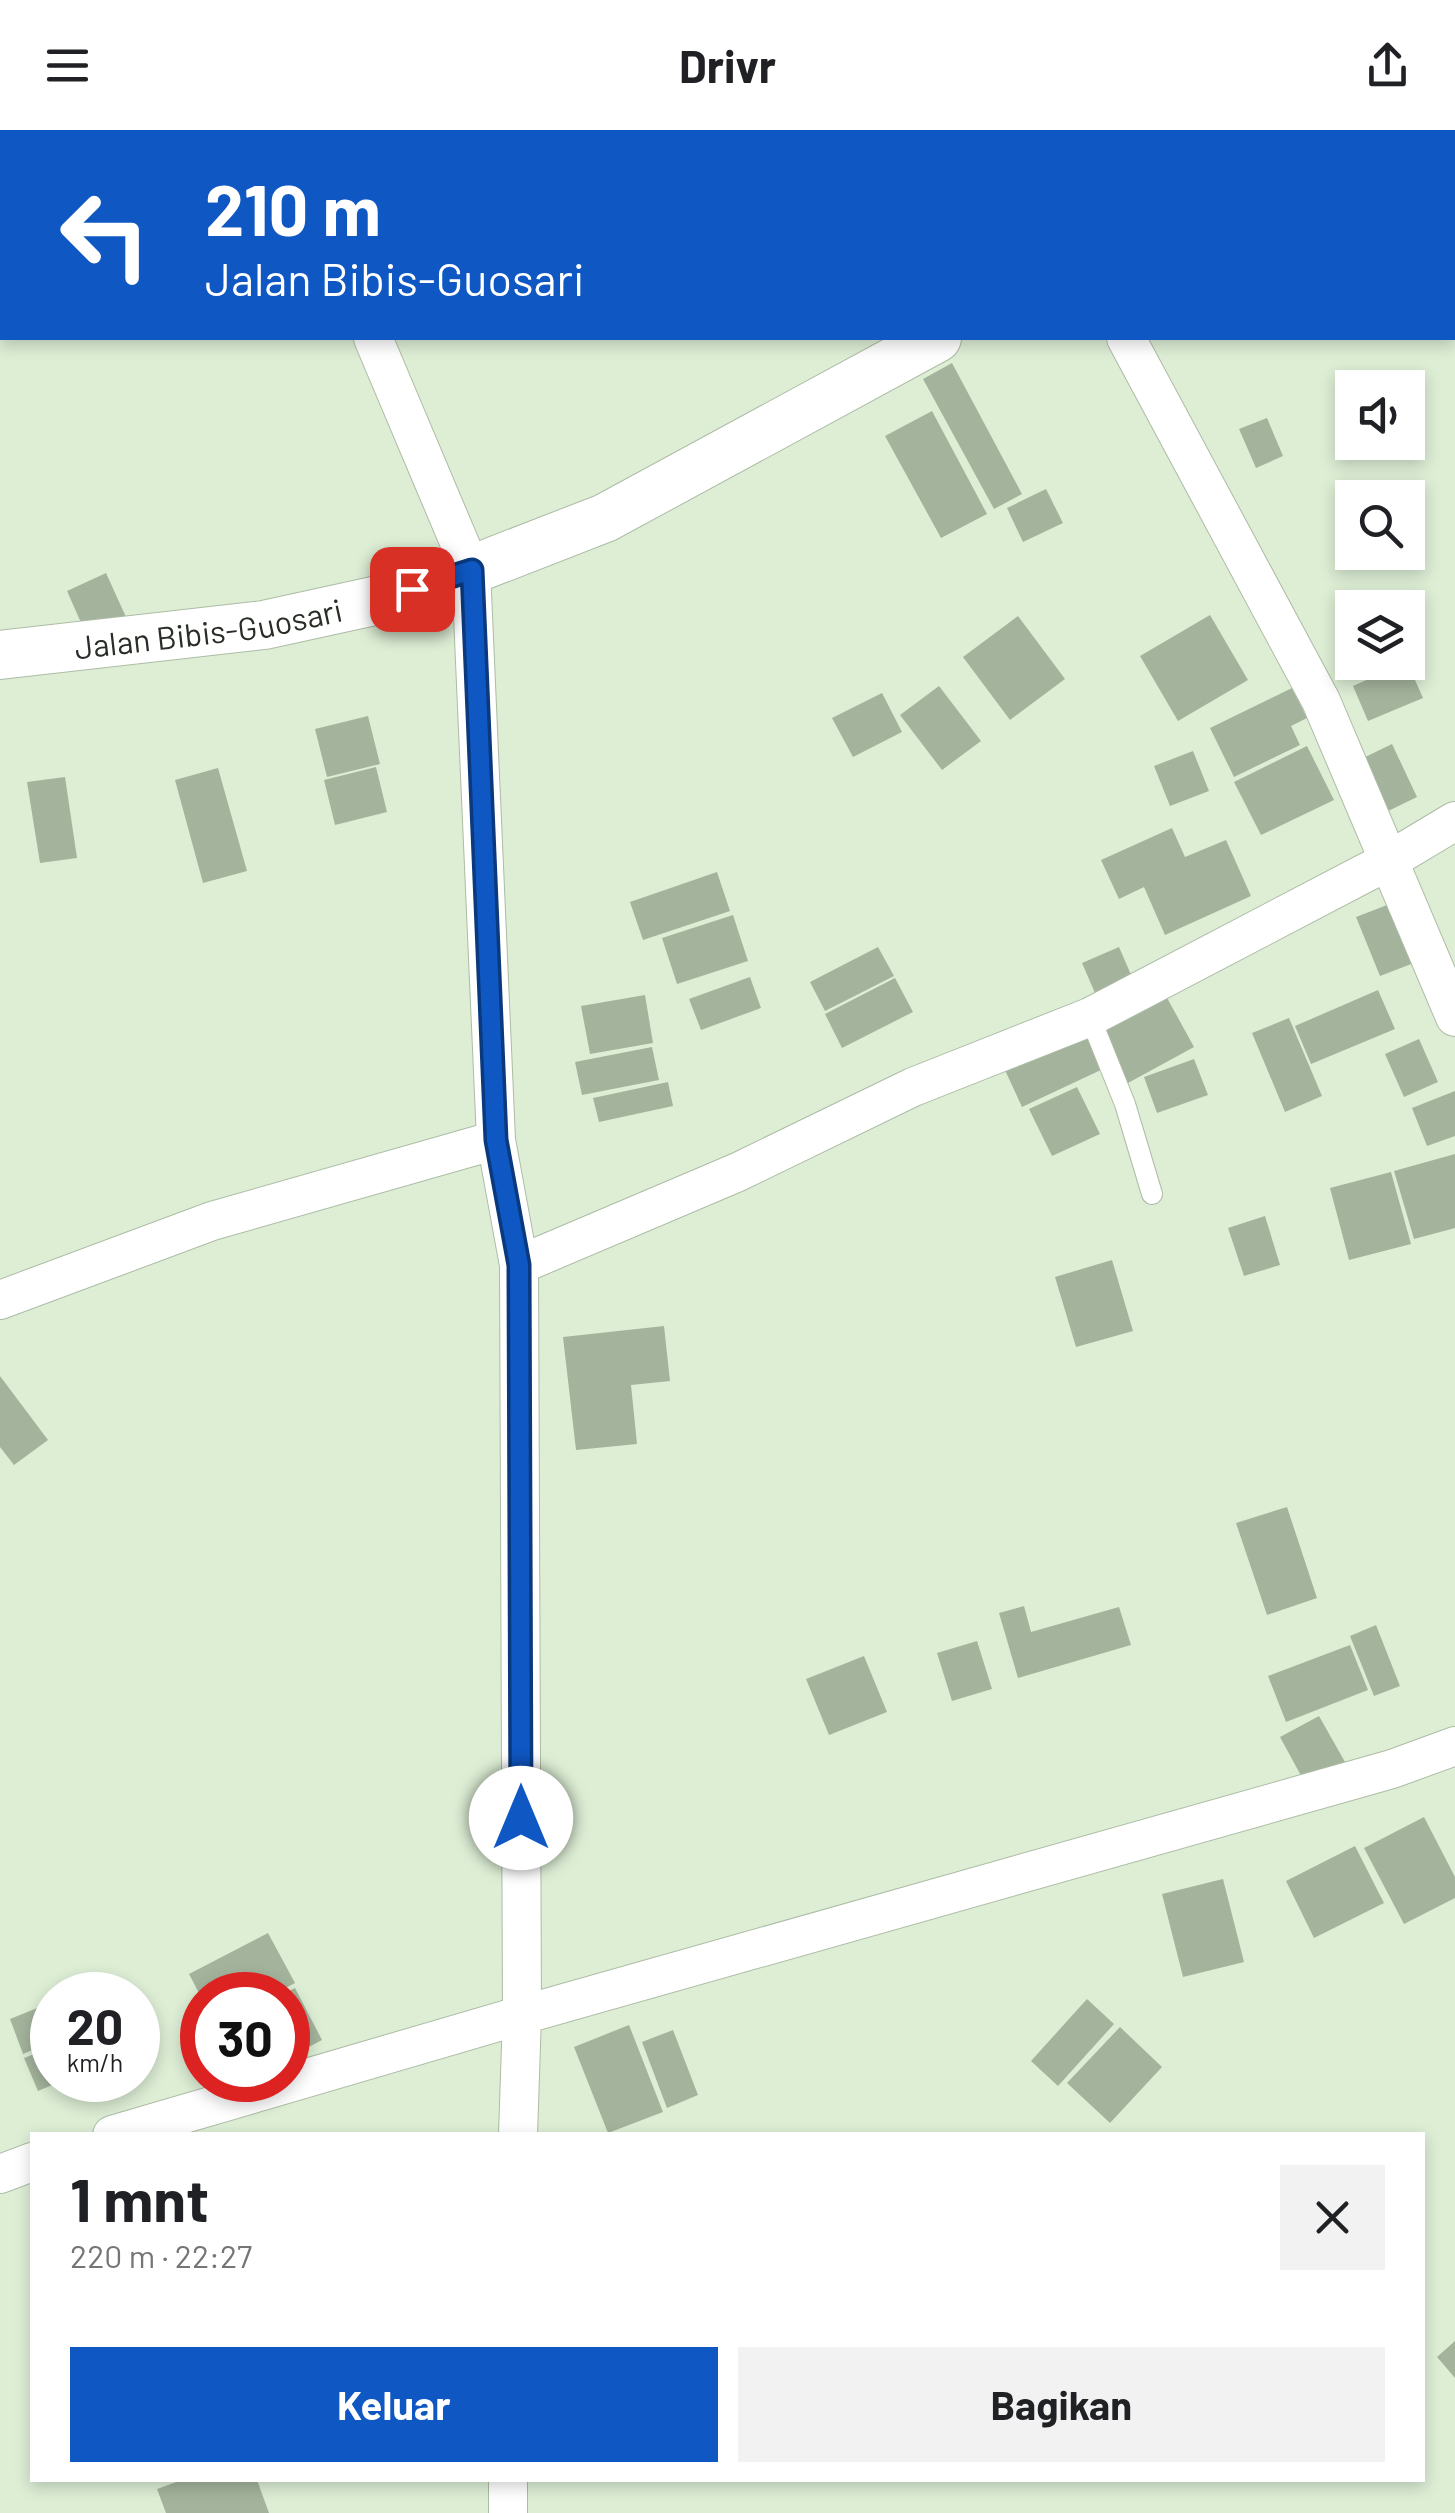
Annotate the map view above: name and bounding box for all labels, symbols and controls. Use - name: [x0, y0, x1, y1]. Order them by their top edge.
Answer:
- icon: menu: [40, 38, 95, 93]
- text: Drivr: [679, 38, 776, 92]
- icon: share: [1360, 38, 1415, 93]
- text: 210 m: [205, 166, 381, 250]
- icon: left: [40, 170, 170, 300]
- text: Jalan Bibis-Guosari: [205, 251, 584, 305]
- map controls: [1335, 370, 1425, 680]
- button: sound: [1335, 370, 1425, 460]
- button: search: [1335, 480, 1425, 570]
- pin: [370, 547, 455, 632]
- icon: arrive: [385, 562, 440, 617]
- street label: Jalan Bibis-Guosari: [72, 590, 346, 665]
- button: layers: [1335, 590, 1425, 680]
- position arrow: [469, 1766, 573, 1870]
- speed limit sign: 30: [180, 1972, 310, 2102]
- text: 20: [67, 1995, 123, 2055]
- text: km/h: [67, 2047, 123, 2077]
- text: 1 mnt: [70, 2162, 209, 2234]
- button: close: [1280, 2165, 1385, 2270]
- text: 220 m · 22:27: [70, 2236, 252, 2274]
- button: Keluar: [70, 2347, 718, 2462]
- button: Bagikan: [738, 2347, 1385, 2462]

